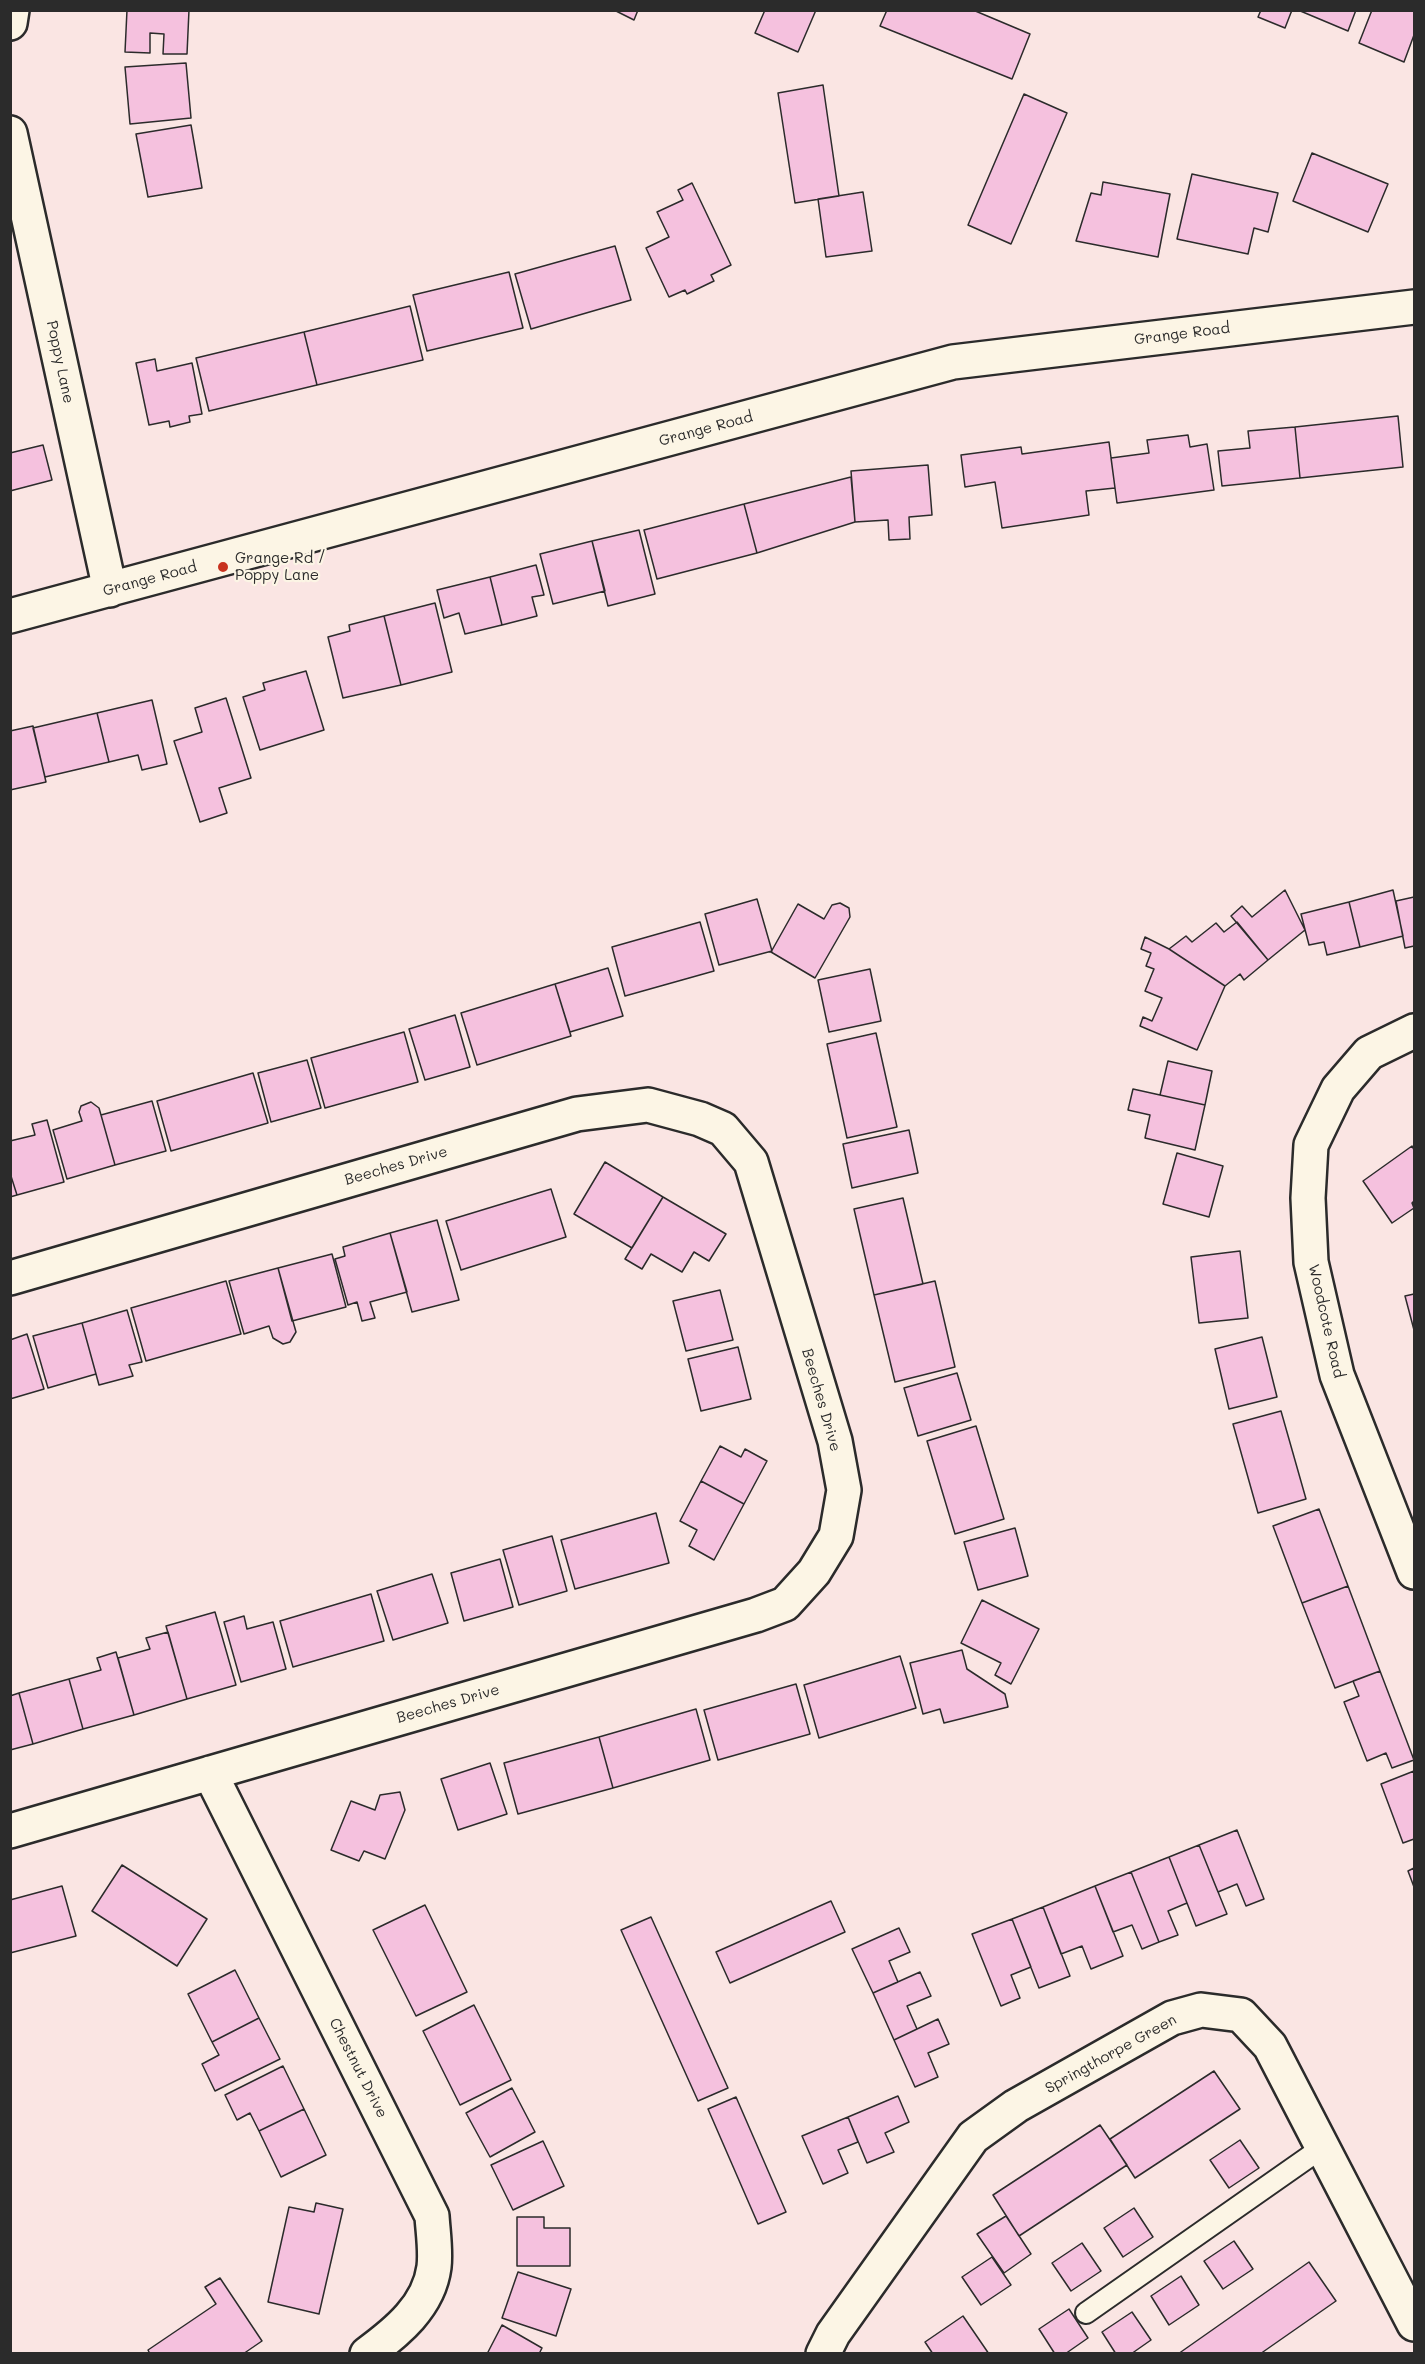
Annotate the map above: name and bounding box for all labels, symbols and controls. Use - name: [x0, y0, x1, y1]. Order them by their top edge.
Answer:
- street label: Poppy Lane: [42, 319, 78, 405]
- street label: Grange Road: [1133, 319, 1231, 349]
- street label: Grange Road: [657, 408, 755, 450]
- place label: Grange Rd / Poppy Lane: [235, 549, 326, 584]
- street label: Grange Road: [101, 558, 199, 600]
- marker: Grange Rd / Poppy Lane: [216, 560, 230, 574]
- street label: Beeches Drive: [342, 1143, 450, 1189]
- street label: Woodcote Road: [1304, 1262, 1348, 1380]
- street label: Beeches Drive: [798, 1346, 844, 1454]
- street label: Beeches Drive: [394, 1681, 502, 1727]
- street label: Springthorpe Green: [1042, 2010, 1180, 2098]
- street label: Chestnut Drive: [325, 2015, 391, 2121]

